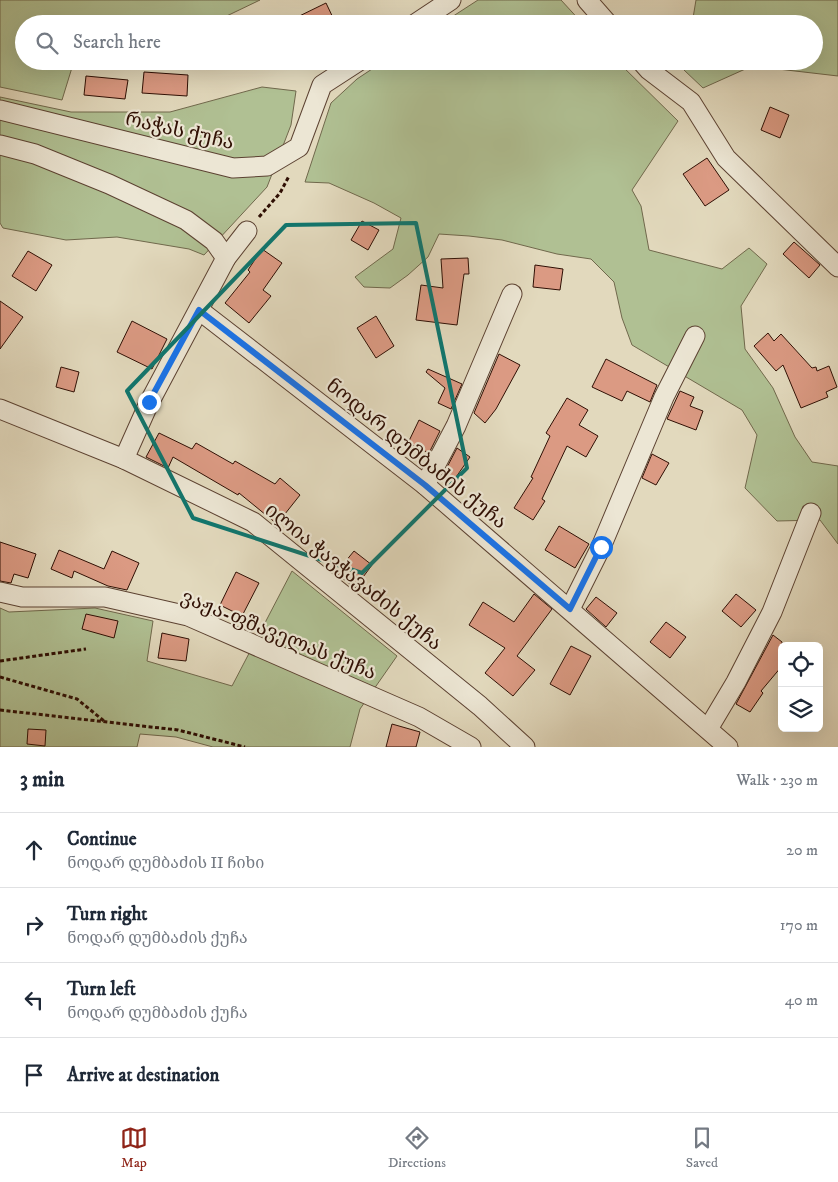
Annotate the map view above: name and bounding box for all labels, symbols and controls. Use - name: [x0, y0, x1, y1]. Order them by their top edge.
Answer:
- search box: [15, 15, 823, 70]
- icon: search: [33, 29, 61, 57]
- text: Search here: [73, 31, 161, 54]
- street label: რაჭას ქუჩა: [123, 107, 236, 156]
- street label: ნოდარ დუმბაძის ქუჩა: [320, 373, 512, 535]
- route end: [138, 391, 161, 414]
- street label: ილია ჭავჭავაძის ქუჩა: [259, 498, 447, 656]
- route start: [590, 536, 613, 559]
- street label: ვაჟა-ფშაველას ქუჩა: [177, 585, 380, 686]
- map controls: [778, 642, 823, 732]
- button: locate: [778, 642, 823, 687]
- button: layers: [778, 687, 823, 732]
- text: 3 min: [20, 767, 65, 793]
- text: Walk · 230 m: [736, 770, 818, 790]
- text: Continue: [67, 828, 137, 851]
- icon: ahead: [20, 836, 48, 864]
- text: 20 m: [786, 840, 818, 860]
- text: ნოდარ დუმბაძის II ჩიხი: [67, 853, 264, 873]
- text: Turn right: [67, 903, 147, 926]
- icon: right: [20, 911, 48, 939]
- text: 170 m: [780, 915, 818, 935]
- text: ნოდარ დუმბაძის ქუჩა: [67, 928, 248, 948]
- text: Turn left: [67, 978, 136, 1001]
- icon: left: [20, 986, 48, 1014]
- text: 40 m: [785, 990, 818, 1010]
- text: ნოდარ დუმბაძის ქუჩა: [67, 1003, 248, 1023]
- icon: arrive: [20, 1061, 48, 1089]
- text: Arrive at destination: [67, 1064, 219, 1087]
- tab: Map: [120, 1124, 148, 1172]
- tab: Directions: [388, 1124, 446, 1172]
- tab: Saved: [686, 1124, 718, 1172]

